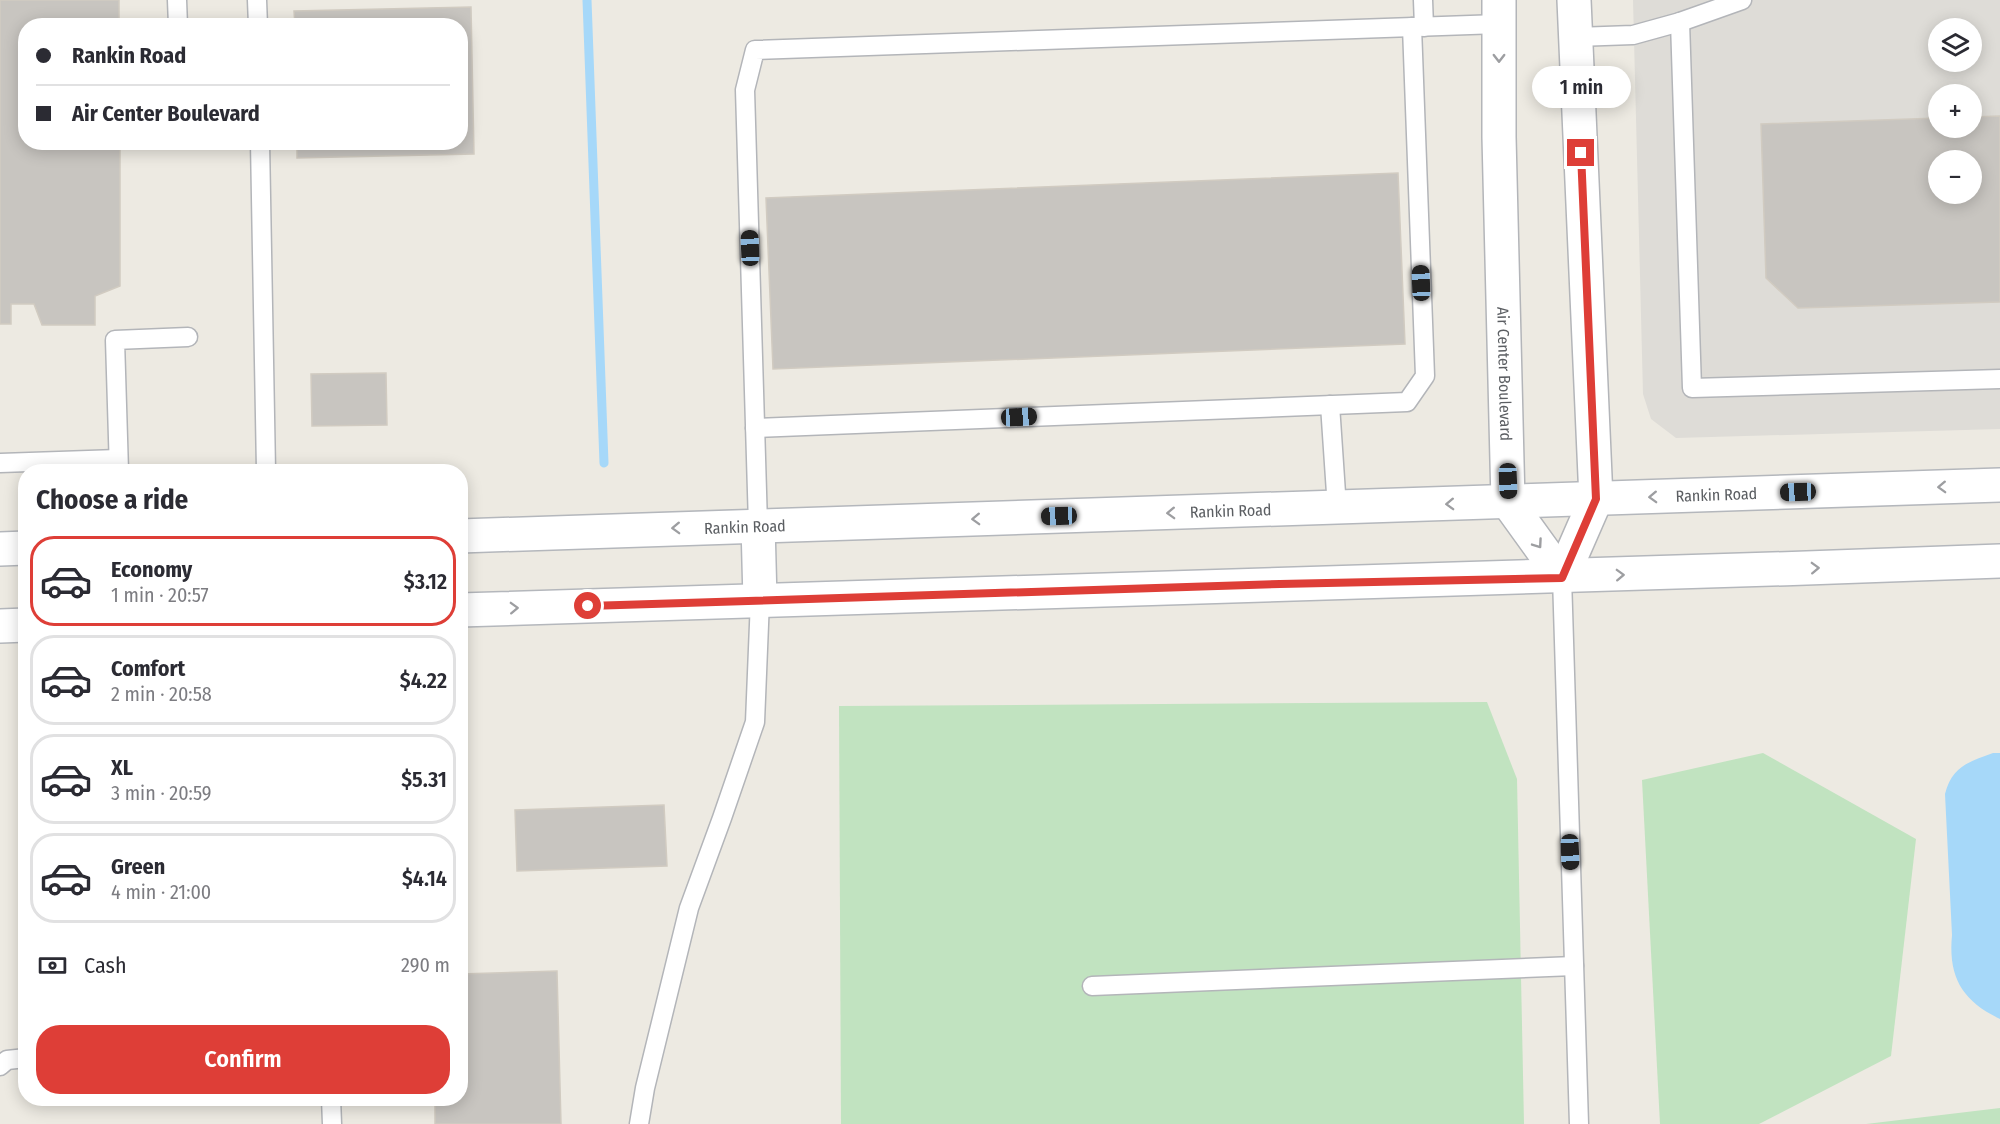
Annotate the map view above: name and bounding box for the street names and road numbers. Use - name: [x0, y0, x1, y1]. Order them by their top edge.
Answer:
- street label: Air Center Boulevard: [1494, 307, 1516, 441]
- street label: Rankin Road: [1675, 484, 1757, 505]
- street label: Rankin Road: [1189, 500, 1272, 521]
- street label: Rankin Road: [704, 516, 786, 537]

